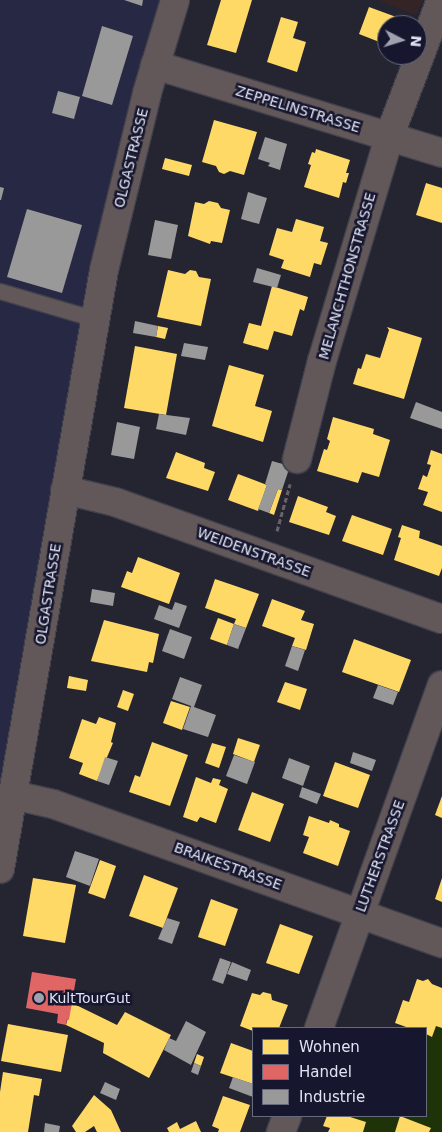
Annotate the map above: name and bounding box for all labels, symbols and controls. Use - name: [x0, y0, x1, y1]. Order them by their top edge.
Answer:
- north arrow: [377, 15, 427, 65]
- text: N: [407, 35, 424, 48]
- street label: ZEPPELINSTRASSE: [234, 82, 362, 136]
- street label: OLGASTRASSE: [111, 106, 151, 210]
- street label: MELANCHTHONSTRASSE: [315, 191, 379, 361]
- street label: WEIDENSTRASSE: [195, 524, 313, 580]
- street label: OLGASTRASSE: [32, 542, 64, 646]
- street label: LUTHERSTRASSE: [352, 798, 408, 914]
- street label: BRAIKESTRASSE: [172, 839, 284, 893]
- place label: KultTourGut: [49, 990, 130, 1006]
- marker: KultTourGut: [33, 992, 45, 1004]
- legend: [252, 1027, 427, 1117]
- text: Wohnen: [299, 1038, 360, 1056]
- text: Handel: [299, 1063, 352, 1081]
- text: Industrie: [299, 1088, 365, 1106]

